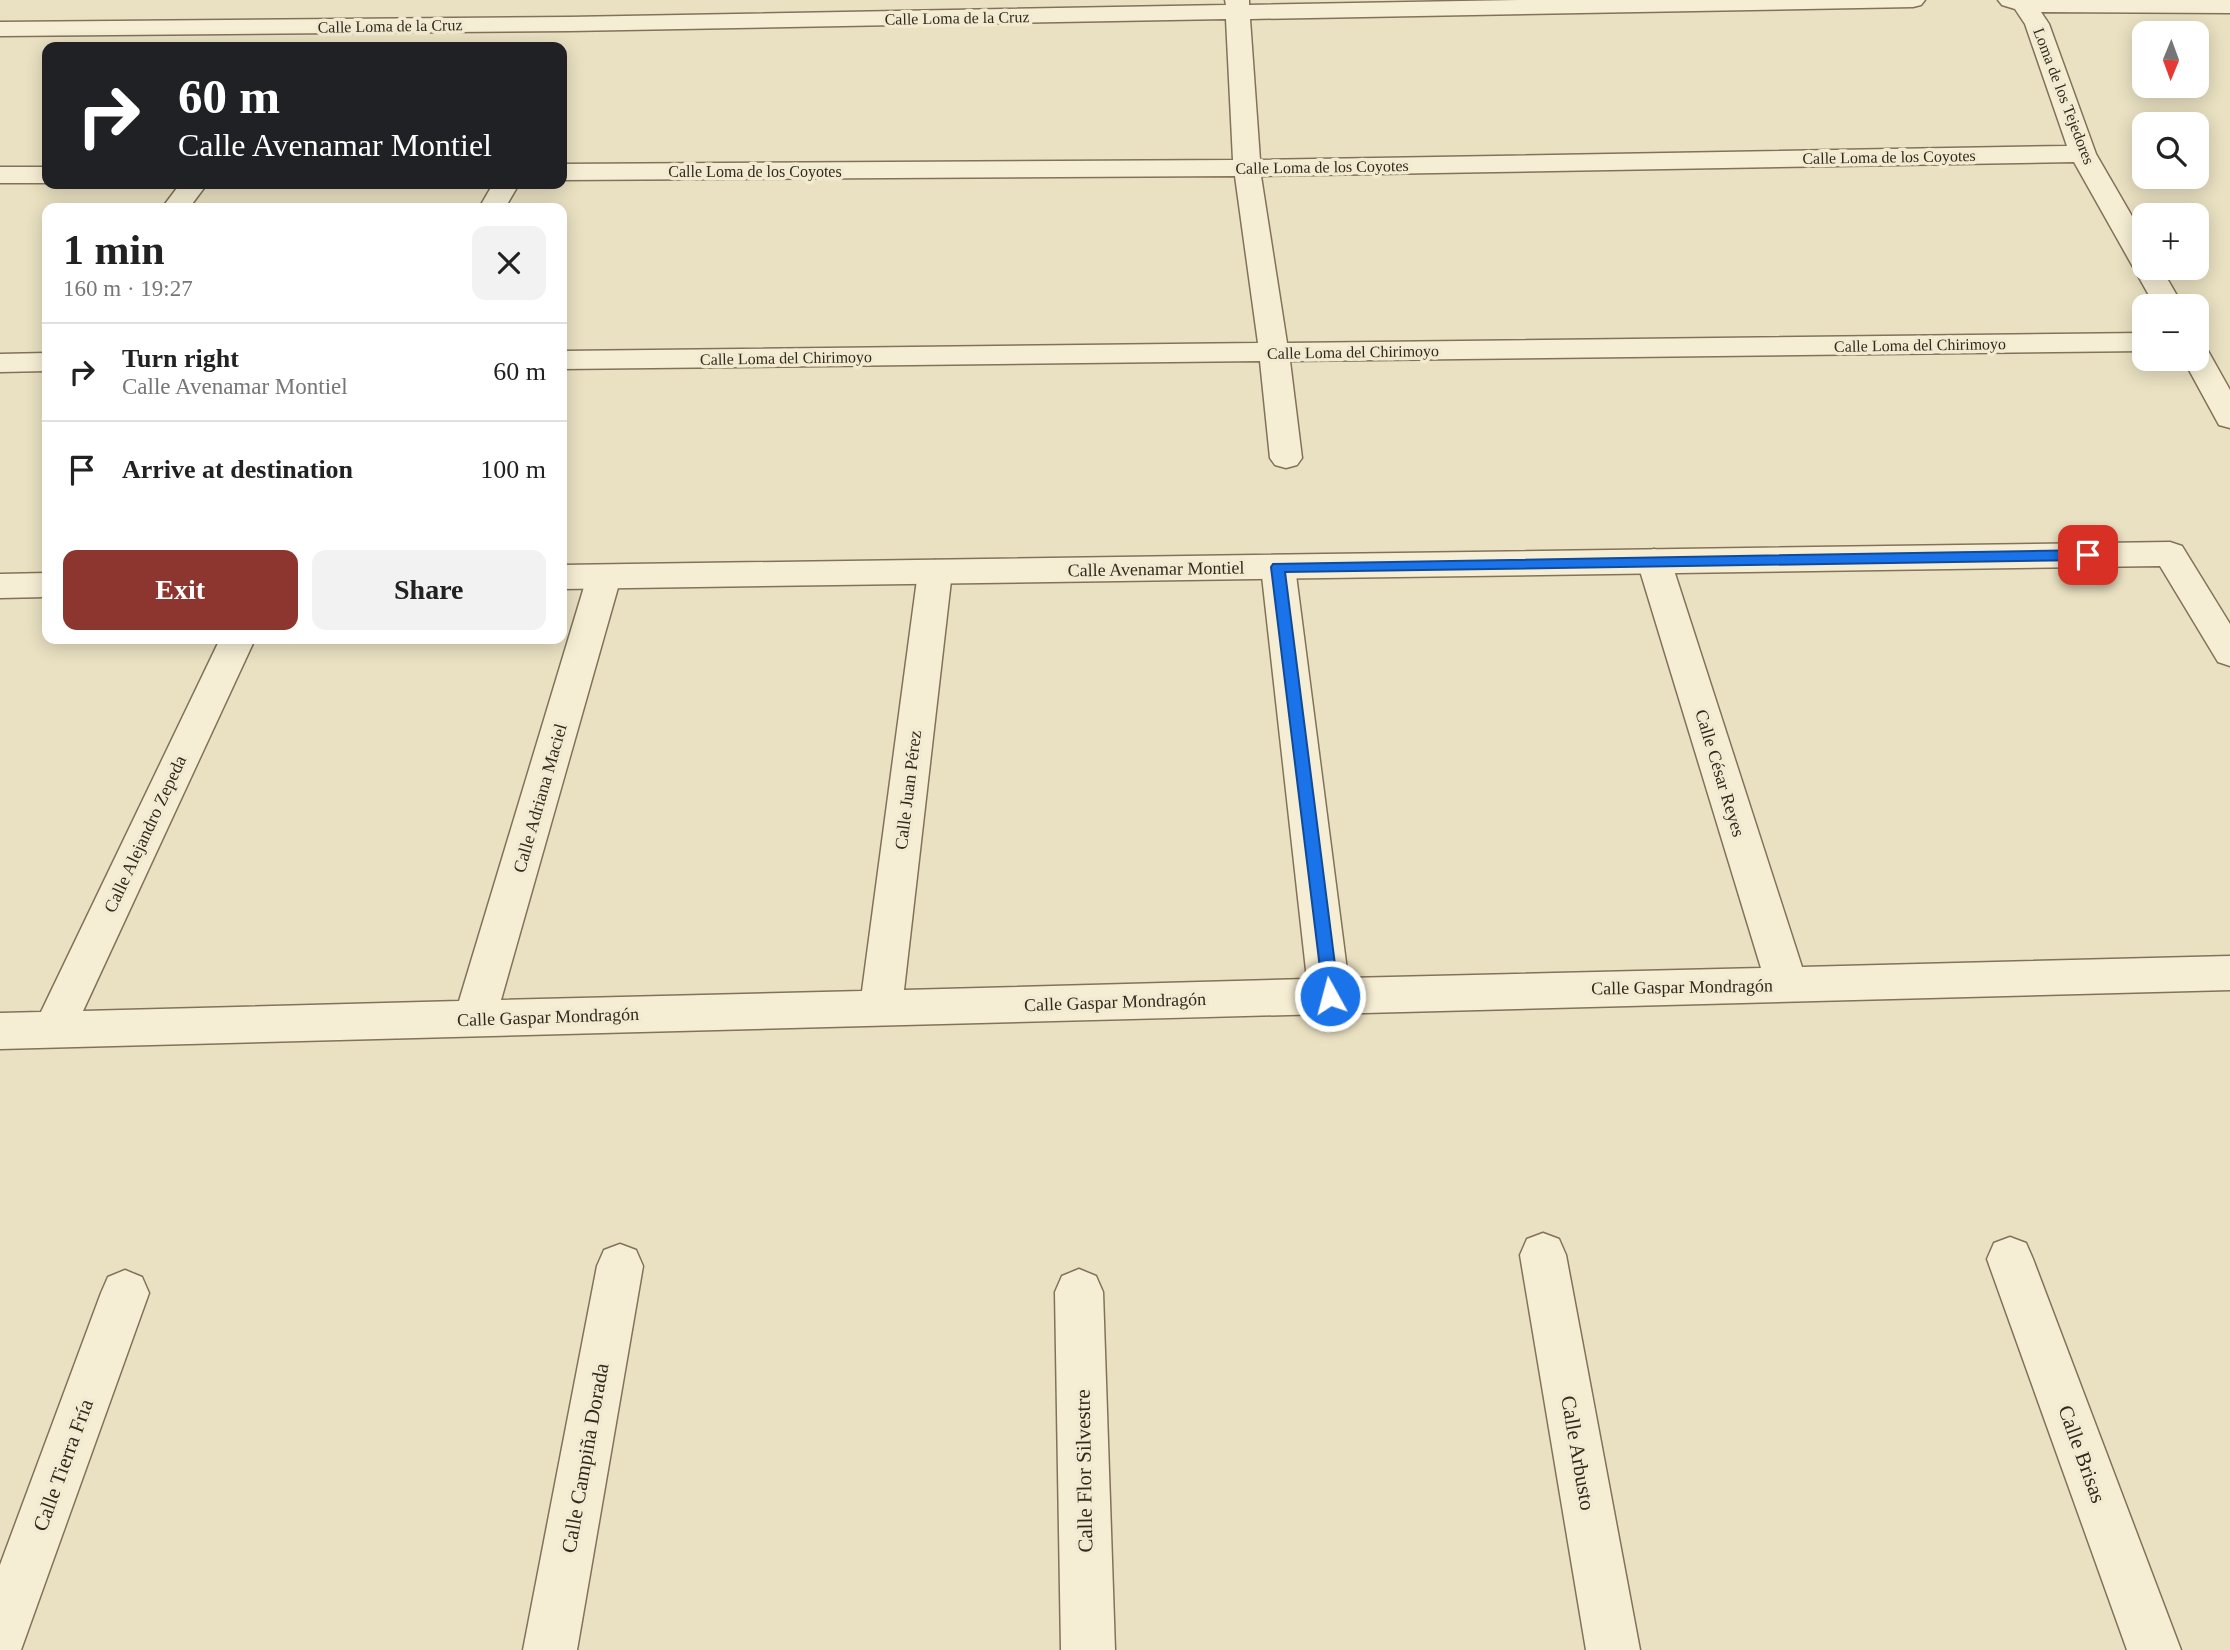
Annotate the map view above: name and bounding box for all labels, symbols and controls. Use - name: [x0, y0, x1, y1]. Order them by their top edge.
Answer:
- street label: Calle Loma de la Cruz: [884, 8, 1030, 28]
- street label: Calle Loma de la Cruz: [317, 16, 463, 36]
- north arrow: [2132, 21, 2208, 98]
- map controls: [2132, 21, 2209, 371]
- street label: Loma de los Tejedores: [2029, 25, 2098, 167]
- text: 60 m: [178, 69, 280, 124]
- icon: right: [63, 70, 154, 161]
- button: search: [2132, 112, 2209, 189]
- text: Calle Avenamar Montiel: [178, 127, 492, 163]
- street label: Calle Loma de los Coyotes: [1802, 147, 1976, 168]
- street label: Calle Loma de los Coyotes: [1235, 157, 1409, 178]
- street label: Calle Loma de los Coyotes: [668, 163, 842, 181]
- button: +: [2132, 203, 2209, 280]
- button: close: [472, 226, 546, 300]
- text: 1 min: [63, 227, 165, 273]
- text: 160 m · 19:27: [63, 276, 193, 301]
- button: −: [2132, 294, 2209, 371]
- street label: Calle Loma del Chirimoyo: [1834, 335, 2006, 356]
- street label: Calle Loma del Chirimoyo: [1267, 342, 1439, 363]
- text: Turn right: [122, 344, 239, 373]
- street label: Calle Loma del Chirimoyo: [700, 348, 872, 369]
- icon: right: [63, 353, 101, 391]
- text: 60 m: [493, 357, 546, 386]
- text: Calle Avenamar Montiel: [122, 374, 348, 399]
- icon: arrive: [63, 451, 101, 489]
- text: Arrive at destination: [122, 455, 353, 484]
- text: 100 m: [480, 455, 546, 484]
- pin: [2058, 525, 2118, 585]
- icon: arrive: [2069, 536, 2107, 574]
- button: Exit: [63, 550, 298, 630]
- button: Share: [312, 550, 546, 630]
- street label: Calle Avenamar Montiel: [1068, 557, 1244, 581]
- street label: Calle César Reyes: [1691, 707, 1749, 839]
- street label: Calle Adriana Maciel: [509, 721, 571, 875]
- street label: Calle Juan Pérez: [891, 729, 925, 851]
- street label: Calle Alejandro Zepeda: [100, 752, 190, 916]
- position arrow: [1293, 959, 1367, 1033]
- street label: Calle Gaspar Mondragón: [1591, 975, 1773, 999]
- street label: Calle Gaspar Mondragón: [1024, 989, 1206, 1015]
- street label: Calle Gaspar Mondragón: [457, 1004, 639, 1030]
- street label: Calle Campiña Dorada: [556, 1360, 614, 1555]
- street label: Calle Flor Silvestre: [1071, 1389, 1097, 1553]
- street label: Calle Arbusto: [1556, 1394, 1600, 1512]
- street label: Calle Tierra Fría: [28, 1395, 98, 1534]
- street label: Calle Brisas: [2053, 1402, 2111, 1506]

